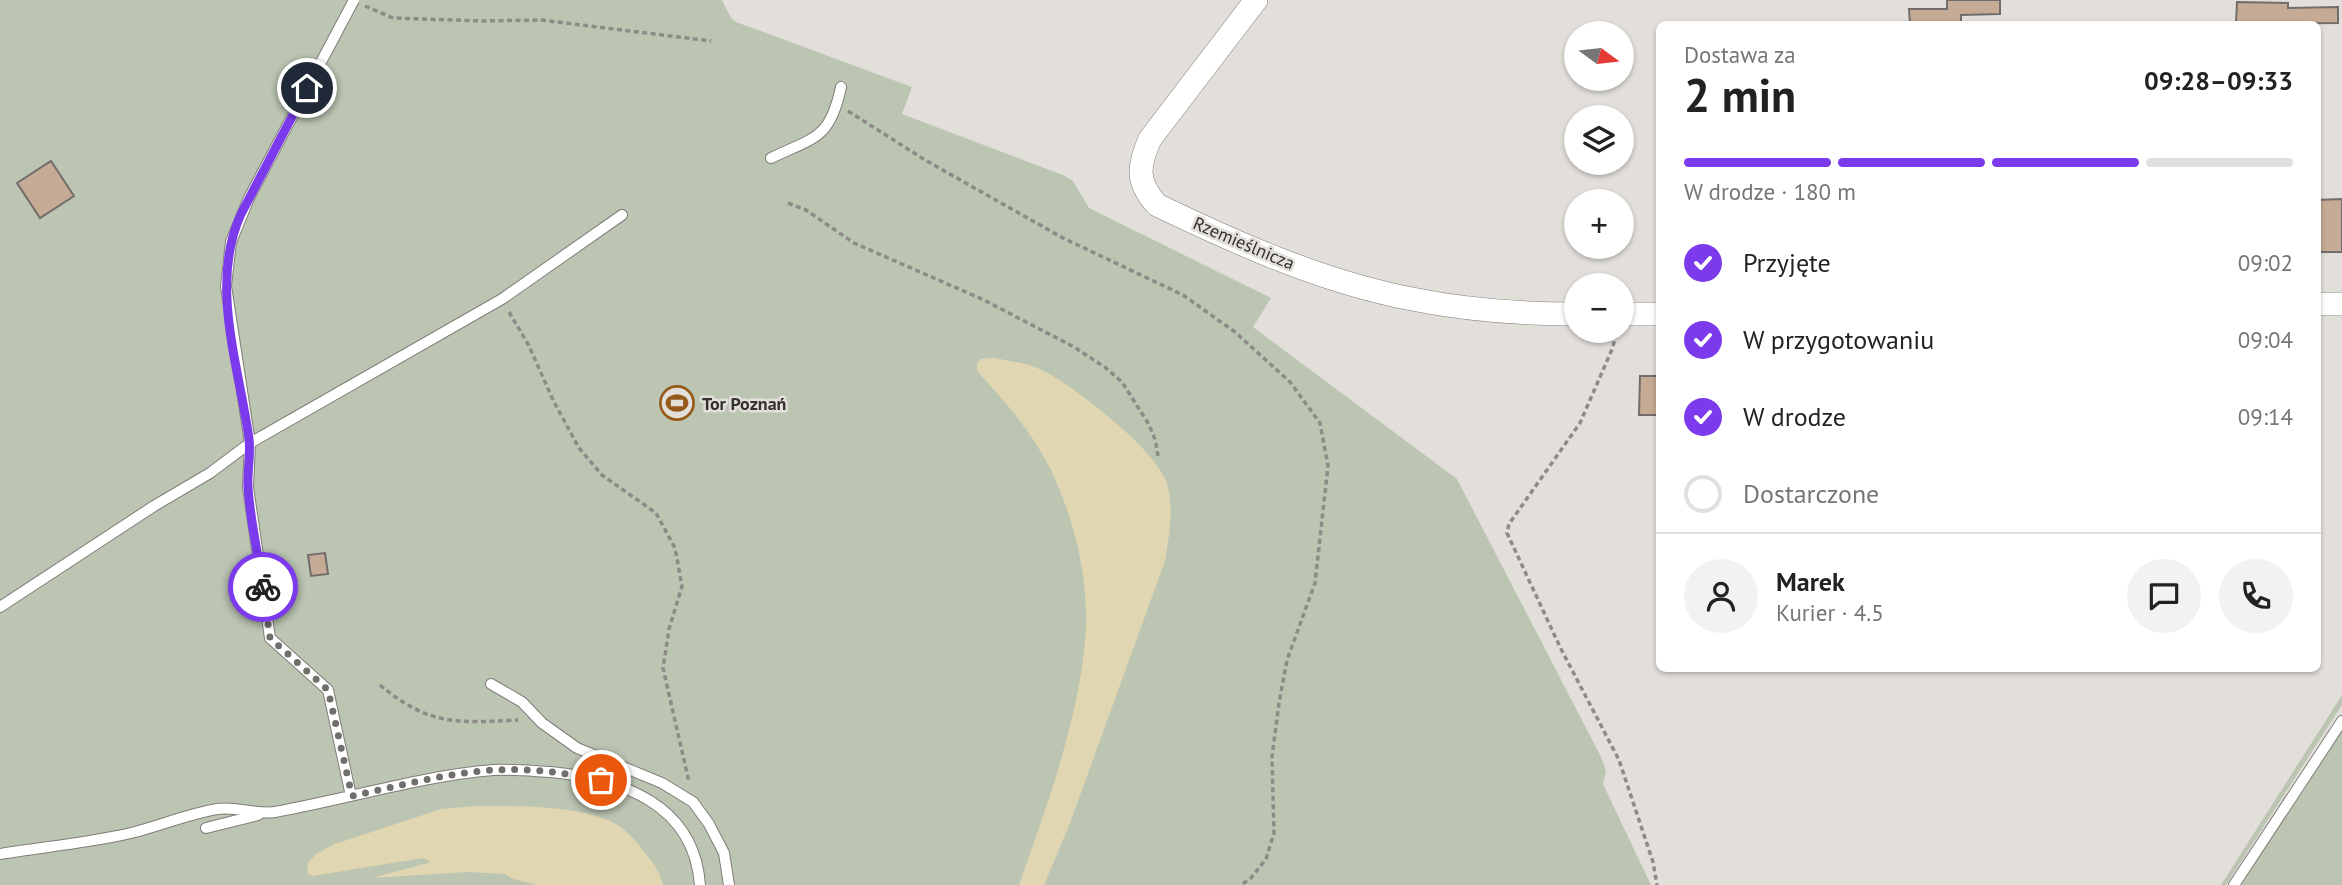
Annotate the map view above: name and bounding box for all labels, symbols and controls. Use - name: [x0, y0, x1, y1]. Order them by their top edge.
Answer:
- north arrow: [1564, 21, 1634, 91]
- map controls: [1564, 21, 1634, 343]
- text: Dostawa za: [1684, 40, 1796, 69]
- pin: [277, 58, 337, 118]
- text: 09:28–09:33: [2144, 64, 2293, 97]
- text: 2 min: [1684, 65, 1796, 125]
- icon: home: [288, 69, 326, 107]
- button: layers: [1564, 105, 1634, 175]
- text: W drodze · 180 m: [1684, 177, 1856, 206]
- button: +: [1564, 189, 1634, 259]
- street label: Rzemieślnicza: [1190, 211, 1298, 275]
- icon: check: [1684, 244, 1722, 282]
- text: Przyjęte: [1743, 246, 1831, 279]
- text: 09:02: [2238, 248, 2293, 277]
- button: −: [1564, 273, 1634, 343]
- icon: check: [1684, 321, 1722, 359]
- text: W przygotowaniu: [1743, 323, 1934, 356]
- text: 09:04: [2238, 325, 2293, 354]
- sports icon: Tor Poznań: [658, 384, 696, 422]
- place label: Tor Poznań: [702, 392, 786, 415]
- icon: check: [1684, 398, 1722, 436]
- text: W drodze: [1743, 400, 1846, 433]
- text: 09:14: [2238, 402, 2293, 431]
- text: Dostarczone: [1743, 477, 1879, 510]
- courier: [228, 552, 298, 622]
- button: person: [1684, 559, 1758, 633]
- button: chat: [2127, 559, 2201, 633]
- button: phone: [2219, 559, 2293, 633]
- text: Marek: [1776, 565, 1845, 598]
- icon: bike: [244, 568, 282, 606]
- text: Kurier · 4.5: [1776, 598, 1884, 627]
- pin: [571, 750, 631, 810]
- icon: bag: [582, 761, 620, 799]

